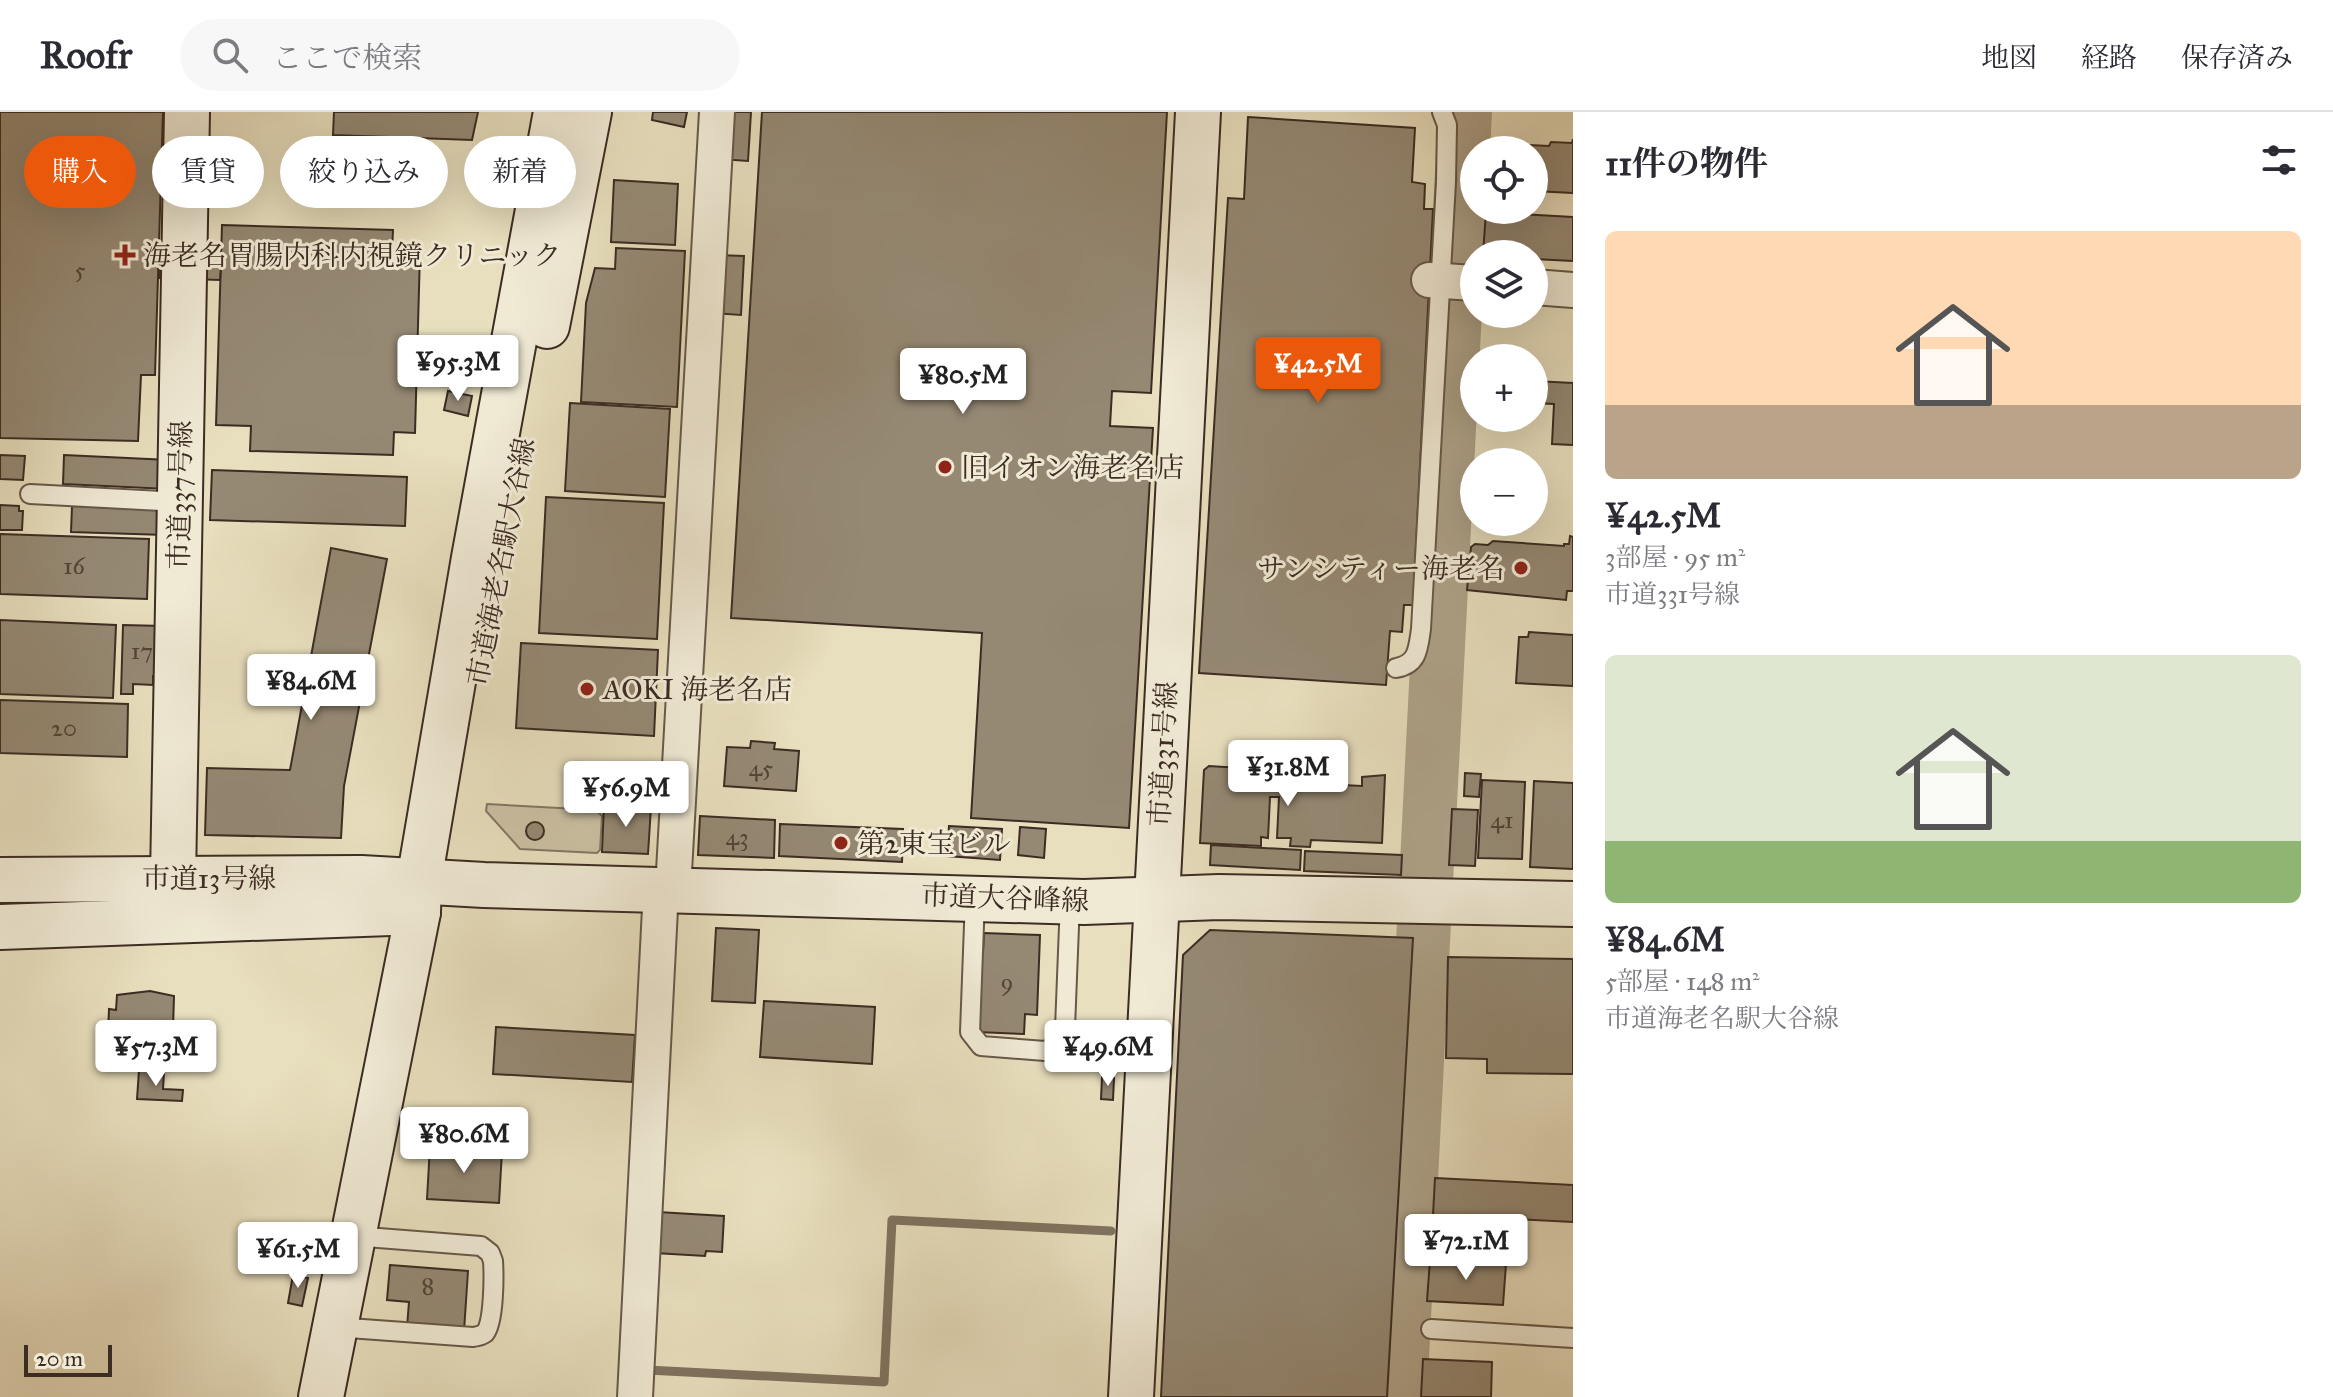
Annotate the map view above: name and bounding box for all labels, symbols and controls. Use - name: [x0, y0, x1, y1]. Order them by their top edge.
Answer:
- search box: [180, 19, 740, 91]
- text: Roofr: [40, 32, 132, 78]
- icon: search: [208, 33, 252, 77]
- text: ここで検索: [272, 40, 422, 76]
- text: 地図: [1981, 40, 2037, 75]
- text: 経路: [2081, 40, 2137, 75]
- text: 保存済み: [2181, 40, 2293, 75]
- chip: 購入: [24, 136, 136, 208]
- chip: 賃貸: [152, 136, 264, 208]
- chip: 絞り込み: [280, 136, 448, 208]
- chip: 新着: [464, 136, 576, 208]
- map controls: [1460, 136, 1548, 536]
- button: locate: [1460, 136, 1548, 224]
- icon: filters: [2257, 138, 2301, 182]
- text: 11件の物件: [1605, 143, 1768, 184]
- place label: 海老名胃腸内科内視鏡クリニック: [143, 238, 561, 273]
- button: layers: [1460, 240, 1548, 328]
- marker: 海老名胃腸内科内視鏡クリニック: [114, 244, 136, 266]
- house number: 5: [74, 255, 86, 285]
- icon: home: [1881, 283, 2025, 427]
- pin: ¥95.3M: [393, 335, 523, 403]
- pin: ¥42.5M: [1253, 337, 1383, 405]
- button: +: [1460, 344, 1548, 432]
- text: ¥95.3M: [415, 345, 501, 377]
- text: ¥42.5M: [1274, 347, 1362, 379]
- pin: ¥80.5M: [898, 348, 1028, 416]
- text: ¥80.5M: [918, 358, 1008, 390]
- street label: 市道337号線: [161, 420, 199, 570]
- street label: 市道海老名駅大谷線: [460, 435, 542, 689]
- button: −: [1460, 448, 1548, 536]
- place label: 旧イオン海老名店: [961, 450, 1184, 485]
- marker: 旧イオン海老名店: [936, 458, 954, 476]
- text: ¥42.5M: [1605, 495, 1721, 536]
- text: 3部屋 · 95 m²: [1605, 541, 1745, 573]
- house number: 16: [63, 551, 86, 581]
- place label: サンシティー海老名: [1257, 551, 1505, 586]
- marker: サンシティー海老名: [1512, 559, 1530, 577]
- text: 市道331号線: [1605, 578, 1740, 610]
- house number: 17: [131, 636, 153, 666]
- pin: ¥84.6M: [246, 654, 376, 722]
- text: ¥84.6M: [265, 664, 357, 696]
- place label: AOKI 海老名店: [602, 672, 792, 707]
- marker: AOKI 海老名店: [578, 680, 596, 698]
- street label: 市道331号線: [1142, 680, 1184, 828]
- icon: home: [1881, 707, 2025, 851]
- house number: 20: [51, 713, 77, 743]
- pin: ¥31.8M: [1223, 740, 1353, 808]
- text: ¥31.8M: [1246, 750, 1330, 782]
- house number: 45: [749, 753, 773, 783]
- pin: ¥56.9M: [561, 761, 691, 829]
- text: ¥56.9M: [582, 771, 670, 803]
- house number: 41: [1491, 805, 1513, 835]
- house number: 43: [726, 822, 748, 852]
- place label: 第2東宝ビル: [857, 826, 1011, 861]
- marker: 第2東宝ビル: [832, 834, 850, 852]
- street label: 市道13号線: [142, 861, 276, 896]
- street label: 市道大谷峰線: [920, 878, 1090, 918]
- text: ¥84.6M: [1605, 919, 1725, 960]
- text: 5部屋 · 148 m²: [1605, 965, 1760, 997]
- house number: 9: [1001, 967, 1013, 997]
- text: 市道海老名駅大谷線: [1605, 1002, 1839, 1034]
- pin: ¥57.3M: [91, 1020, 221, 1088]
- pin: ¥49.6M: [1043, 1020, 1173, 1088]
- text: ¥57.3M: [113, 1030, 199, 1062]
- text: ¥49.6M: [1062, 1030, 1154, 1062]
- pin: ¥80.6M: [399, 1107, 529, 1175]
- text: ¥80.6M: [418, 1117, 510, 1149]
- pin: ¥72.1M: [1401, 1214, 1531, 1282]
- pin: ¥61.5M: [233, 1222, 363, 1290]
- text: ¥72.1M: [1423, 1224, 1509, 1256]
- text: ¥61.5M: [256, 1232, 340, 1264]
- house number: 8: [422, 1271, 434, 1301]
- scale bar: [24, 1341, 112, 1377]
- text: 20 m: [36, 1345, 83, 1372]

